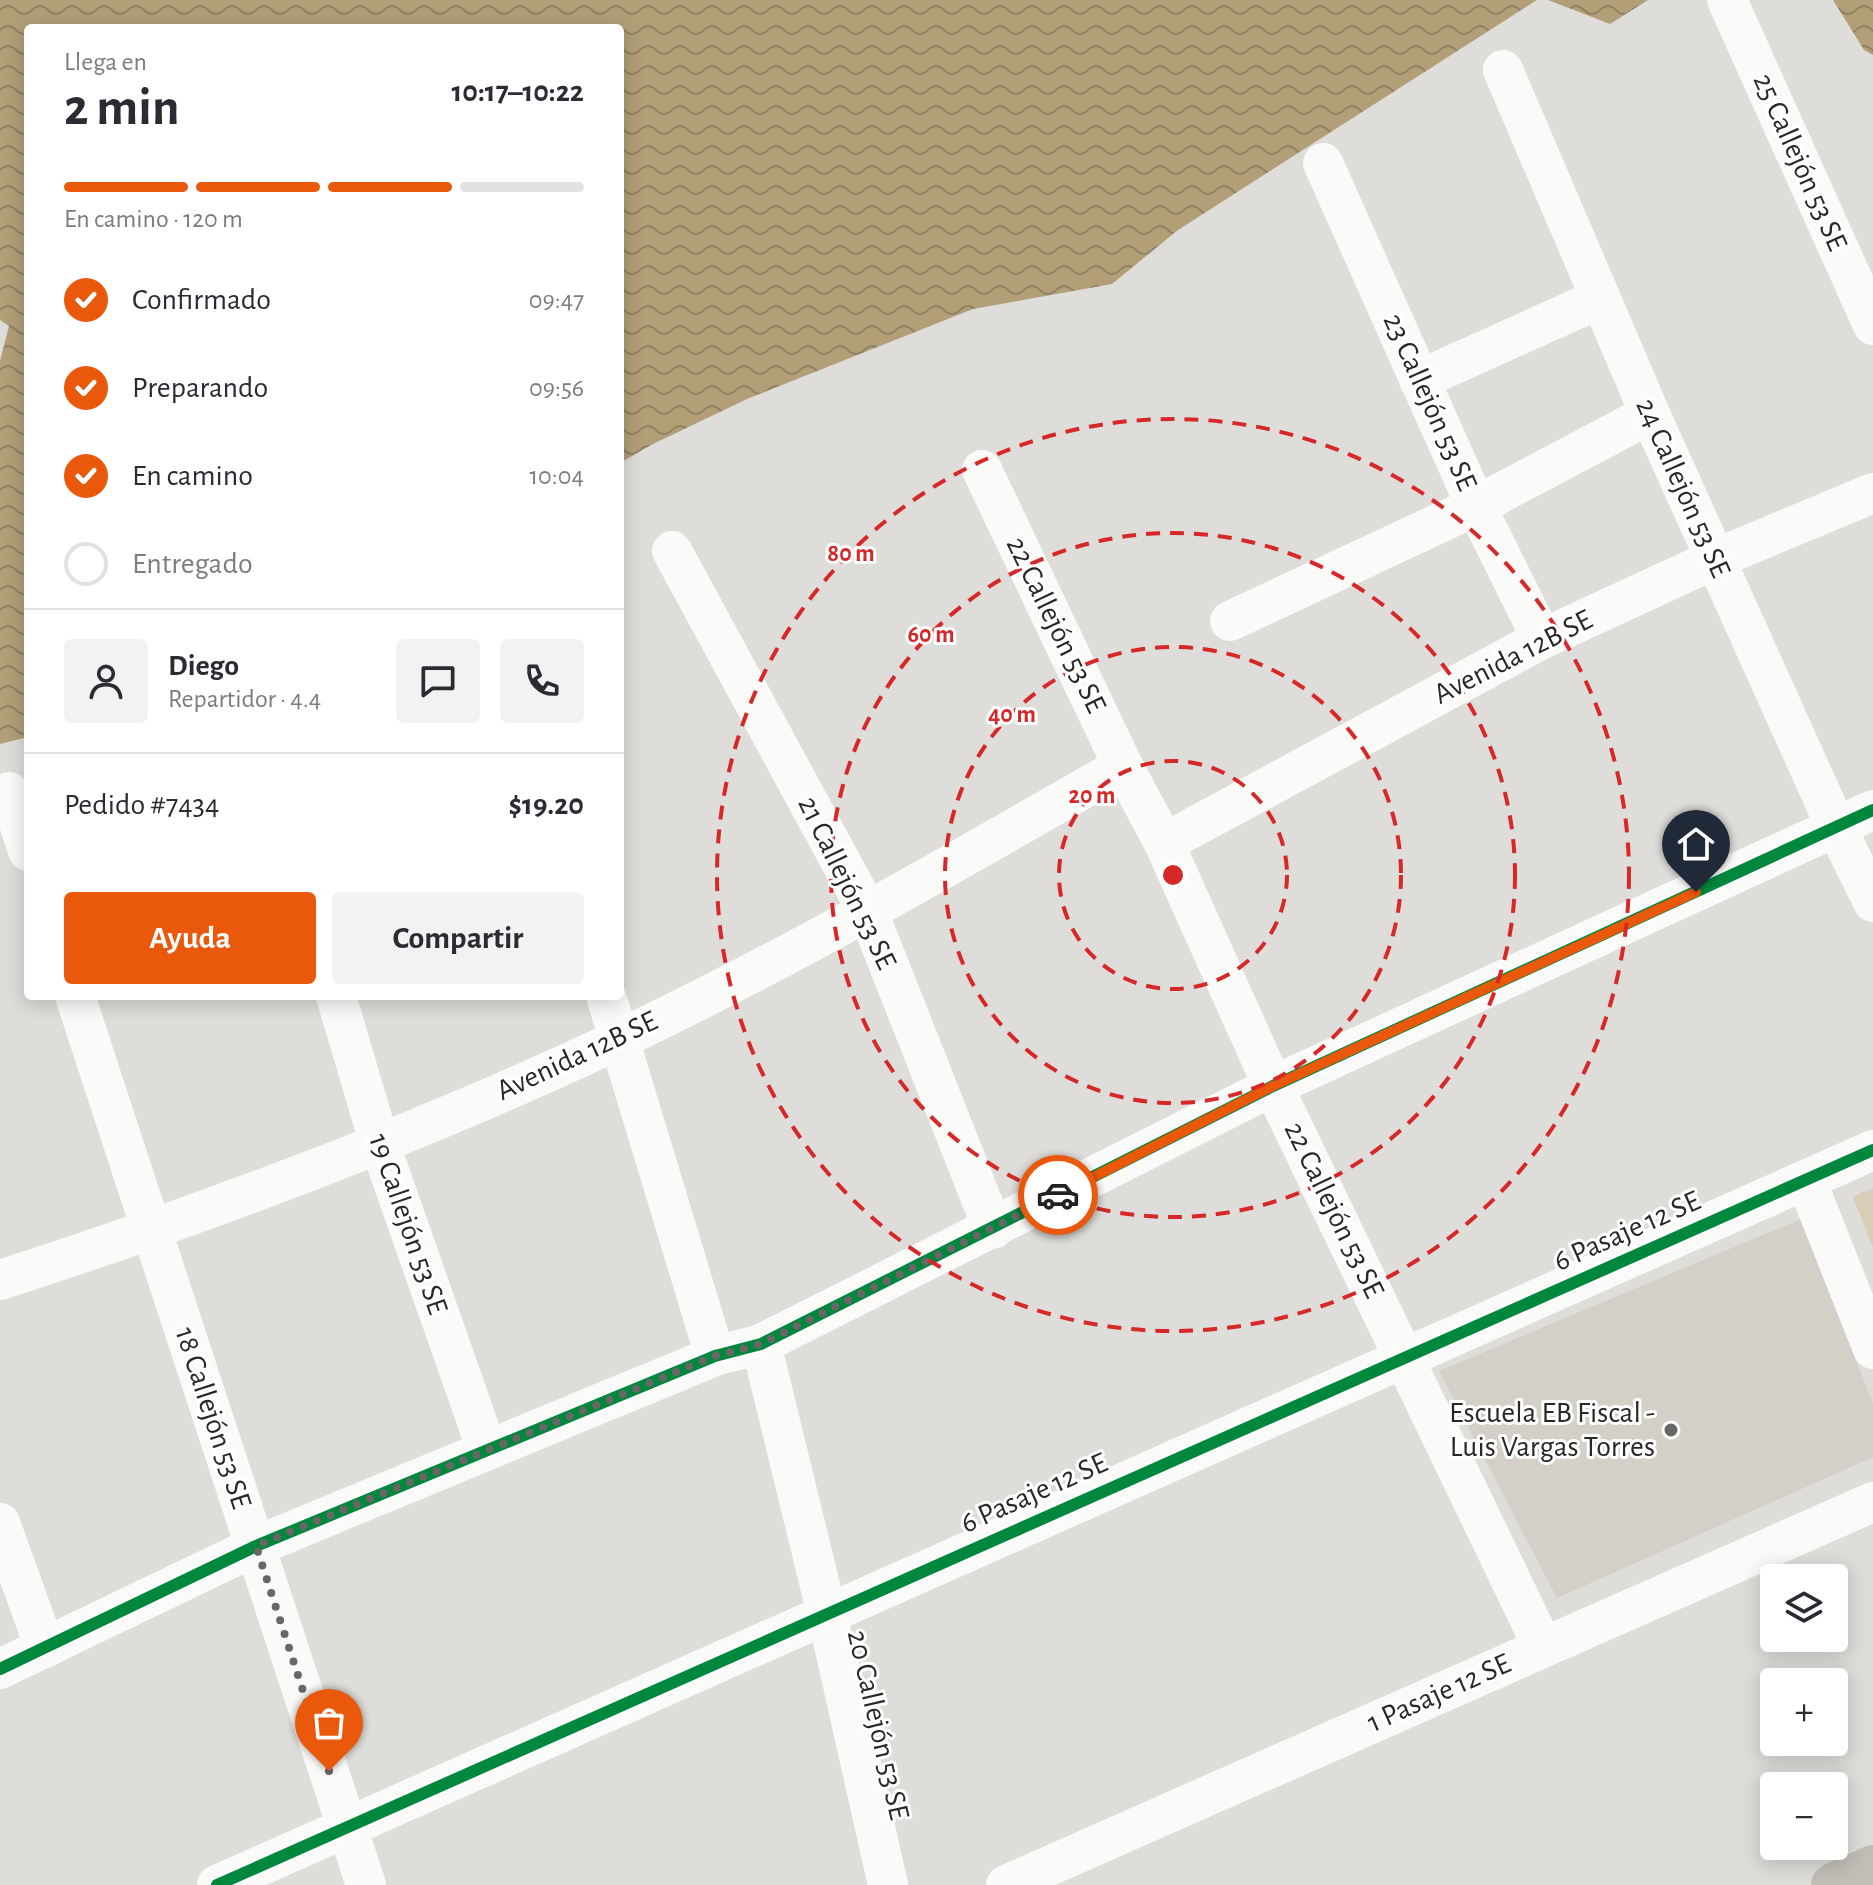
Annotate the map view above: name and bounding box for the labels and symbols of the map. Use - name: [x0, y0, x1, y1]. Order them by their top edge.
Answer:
- street label: 25 Callejón 53 SE: [1748, 69, 1852, 255]
- street label: 23 Callejón 53 SE: [1378, 309, 1482, 495]
- street label: 24 Callejón 53 SE: [1630, 394, 1736, 582]
- street label: 22 Callejón 53 SE: [1001, 532, 1111, 718]
- text: 80 m: [827, 542, 875, 566]
- street label: Avenida 12B SE: [1429, 604, 1597, 710]
- text: 60 m: [907, 623, 955, 647]
- text: 40 m: [988, 703, 1036, 727]
- text: 20 m: [1069, 784, 1115, 808]
- street label: 21 Callejón 53 SE: [792, 792, 902, 974]
- pin: [1662, 810, 1730, 892]
- centre of rings: [1159, 861, 1187, 889]
- street label: Avenida 12B SE: [492, 1006, 662, 1106]
- street label: 22 Callejón 53 SE: [1279, 1117, 1389, 1303]
- street label: 19 Callejón 53 SE: [363, 1130, 453, 1318]
- courier: [1018, 1155, 1098, 1235]
- street label: 6 Pasaje 12 SE: [1549, 1185, 1705, 1277]
- street label: 18 Callejón 53 SE: [170, 1324, 256, 1512]
- place label: Escuela EB Fiscal - Luis Vargas Torres: [1449, 1398, 1655, 1462]
- marker: Escuela EB Fiscal - Luis Vargas Torres: [1662, 1421, 1680, 1439]
- street label: 6 Pasaje 12 SE: [956, 1447, 1112, 1539]
- street label: 20 Callejón 53 SE: [842, 1627, 914, 1823]
- street label: 1 Pasaje 12 SE: [1363, 1648, 1515, 1738]
- pin: [295, 1689, 363, 1771]

